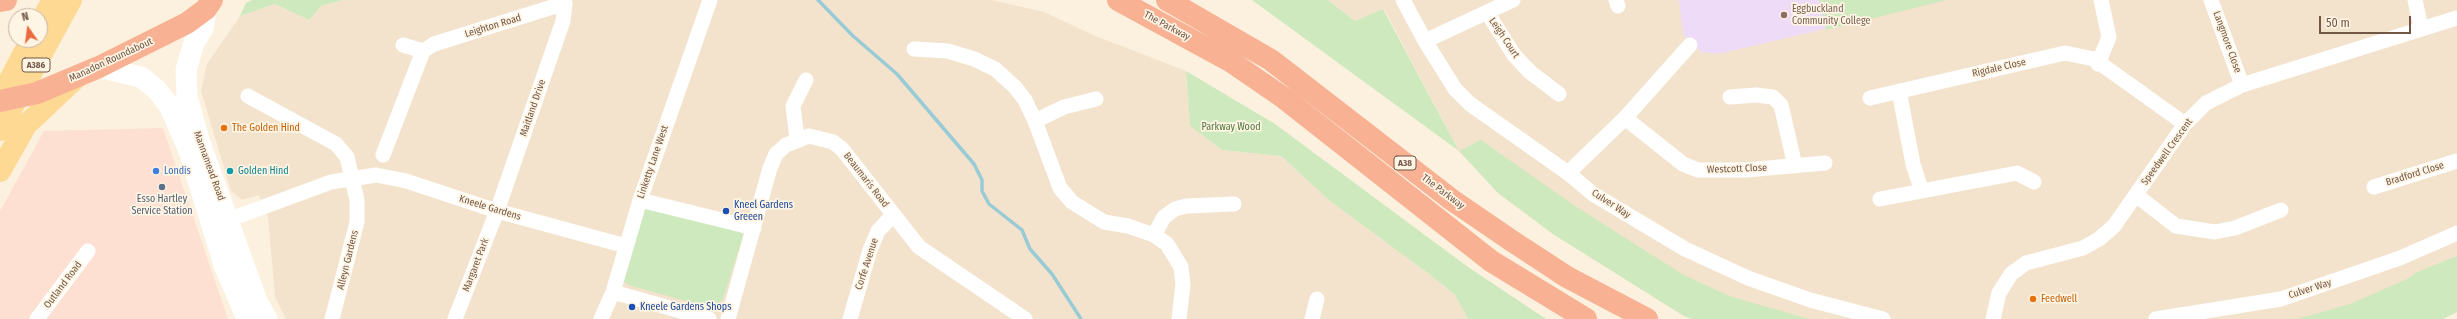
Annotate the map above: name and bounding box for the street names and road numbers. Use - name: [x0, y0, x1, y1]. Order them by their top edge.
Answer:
- street label: The Parkway: [1142, 9, 1192, 43]
- street label: Langmore Close: [2210, 10, 2244, 74]
- street label: Leighton Road: [463, 12, 523, 40]
- street label: Leigh Court: [1486, 16, 1522, 60]
- street label: Manadon Roundabout: [67, 35, 155, 85]
- street label: Rigdale Close: [1971, 56, 2027, 80]
- road number: A386: [22, 58, 50, 72]
- street label: Maitland Drive: [518, 78, 548, 138]
- street label: Speedwell Crescent: [2139, 116, 2195, 188]
- street label: Linketty Lane West: [635, 124, 671, 200]
- street label: Mannamead Road: [191, 129, 227, 203]
- street label: Beaumaris Road: [841, 150, 891, 210]
- road number: A38: [1394, 156, 1416, 170]
- street label: Bradford Close: [2385, 159, 2445, 189]
- street label: Westcott Close: [1707, 162, 1767, 176]
- street label: The Parkway: [1419, 172, 1467, 212]
- street label: Culver Way: [1589, 187, 1633, 221]
- street label: Kneele Gardens: [458, 193, 522, 223]
- street label: Alleyn Gardens: [335, 229, 361, 291]
- street label: Margaret Park: [460, 237, 492, 293]
- street label: Corfe Avenue: [853, 237, 881, 291]
- street label: Outland Road: [41, 259, 85, 311]
- street label: Culver Way: [2287, 276, 2333, 302]

